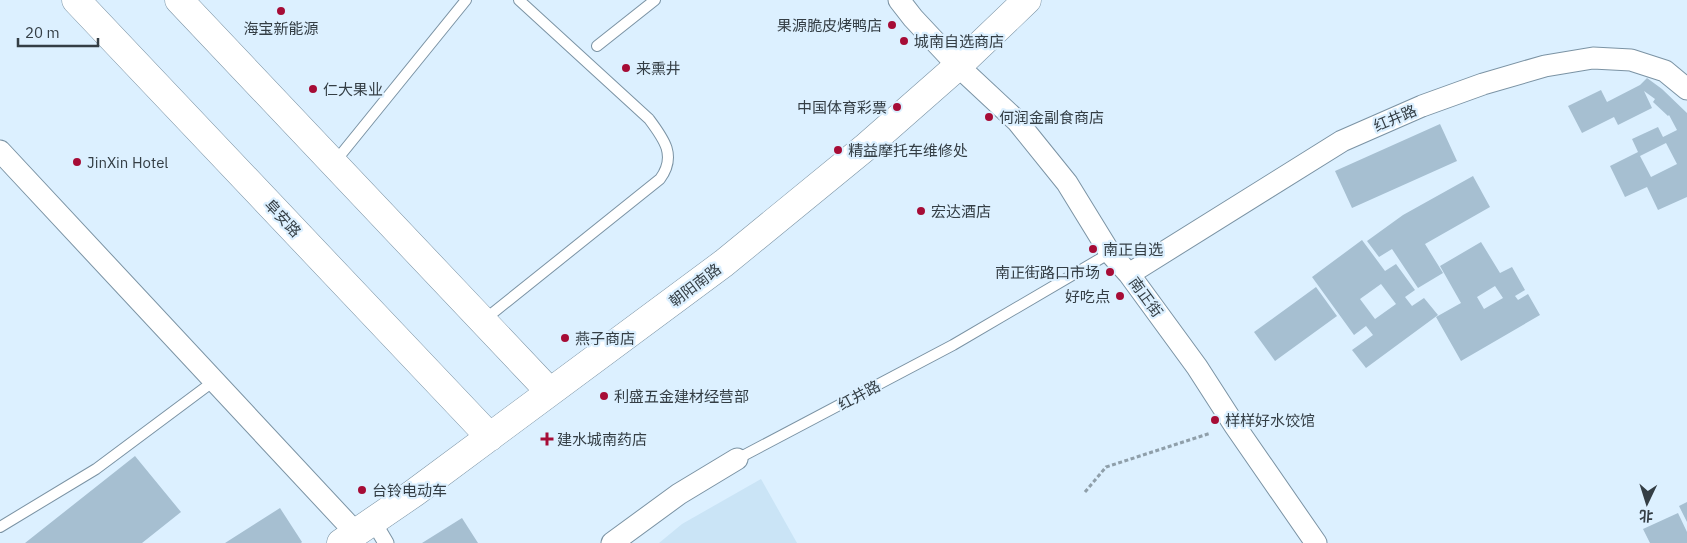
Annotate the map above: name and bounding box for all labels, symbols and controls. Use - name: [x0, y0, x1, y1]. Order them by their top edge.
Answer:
- marker: 海宝新能源: [275, 5, 287, 17]
- scale bar: [18, 15, 98, 47]
- place label: 果源脆皮烤鸭店: [777, 16, 882, 35]
- place label: 海宝新能源: [243, 19, 319, 38]
- marker: 果源脆皮烤鸭店: [886, 19, 898, 31]
- text: 20 m: [25, 23, 60, 42]
- place label: 城南自选商店: [914, 32, 1004, 51]
- marker: 城南自选商店: [898, 35, 910, 47]
- place label: 来熏井: [636, 59, 681, 78]
- marker: 来熏井: [620, 62, 632, 74]
- place label: 仁大果业: [323, 80, 383, 99]
- marker: 仁大果业: [307, 83, 319, 95]
- place label: 中国体育彩票: [797, 98, 887, 117]
- street label: 红井路: [1371, 100, 1419, 136]
- marker: 中国体育彩票: [891, 101, 903, 113]
- place label: 何润金副食商店: [999, 108, 1104, 127]
- marker: 何润金副食商店: [983, 111, 995, 123]
- place label: 精益摩托车维修处: [848, 141, 968, 160]
- marker: 精益摩托车维修处: [832, 144, 844, 156]
- place label: JinXin Hotel: [87, 153, 168, 172]
- marker: JinXin Hotel: [71, 156, 83, 168]
- street label: 阜安路: [261, 195, 305, 241]
- place label: 宏达酒店: [931, 202, 991, 221]
- marker: 宏达酒店: [915, 205, 927, 217]
- place label: 南正自选: [1103, 240, 1163, 259]
- marker: 南正自选: [1087, 243, 1099, 255]
- street label: 朝阳南路: [665, 259, 725, 311]
- place label: 南正街路口市场: [995, 263, 1100, 282]
- marker: 南正街路口市场: [1104, 266, 1116, 278]
- street label: 南正街: [1125, 273, 1167, 321]
- place label: 好吃点: [1065, 287, 1110, 306]
- marker: 好吃点: [1114, 290, 1126, 302]
- place label: 燕子商店: [575, 329, 635, 348]
- marker: 燕子商店: [559, 332, 571, 344]
- street label: 红井路: [835, 376, 883, 414]
- place label: 利盛五金建材经营部: [614, 387, 749, 406]
- marker: 利盛五金建材经营部: [598, 390, 610, 402]
- place label: 样样好水饺馆: [1225, 411, 1315, 430]
- marker: 样样好水饺馆: [1209, 414, 1221, 426]
- place label: 建水城南药店: [557, 430, 647, 449]
- marker: 建水城南药店: [541, 433, 553, 445]
- north arrow: [1622, 478, 1672, 528]
- place label: 台铃电动车: [372, 481, 447, 500]
- marker: 台铃电动车: [356, 484, 368, 496]
- text: 北: [1638, 507, 1654, 525]

